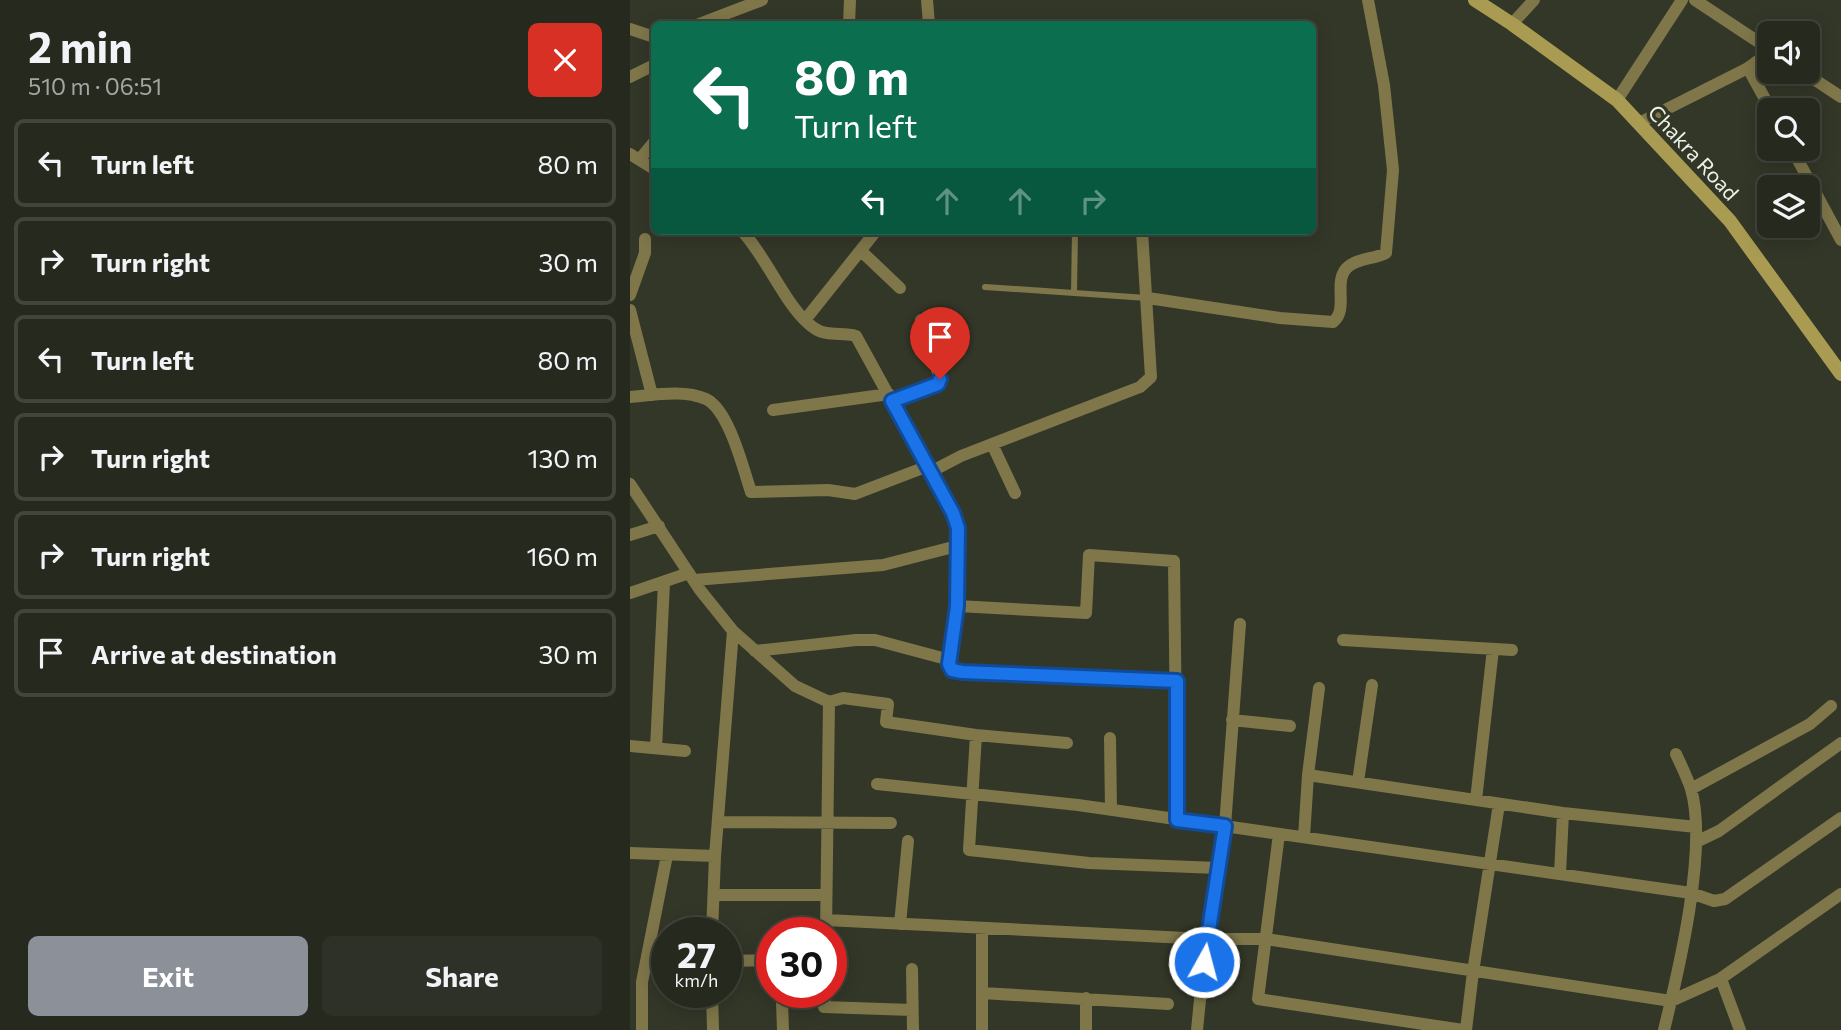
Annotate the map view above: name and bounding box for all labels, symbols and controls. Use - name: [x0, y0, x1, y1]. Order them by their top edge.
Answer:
- text: 2 min: [28, 20, 133, 72]
- map controls: [1757, 21, 1820, 238]
- button: sound: [1757, 21, 1820, 84]
- button: close: [528, 23, 602, 97]
- text: 80 m: [794, 45, 909, 105]
- icon: left: [679, 49, 770, 140]
- text: 510 m · 06:51: [28, 72, 162, 100]
- button: search: [1757, 98, 1820, 161]
- street label: Chakra Road: [1644, 99, 1744, 205]
- text: Turn left: [794, 105, 918, 145]
- icon: left: [32, 144, 70, 182]
- text: Turn left: [91, 148, 194, 179]
- text: 80 m: [538, 148, 598, 179]
- button: layers: [1757, 175, 1820, 238]
- icon: left: [855, 182, 893, 220]
- icon: ahead: [928, 182, 966, 220]
- icon: ahead: [1001, 182, 1039, 220]
- icon: right: [1074, 182, 1112, 220]
- icon: right: [32, 242, 70, 280]
- text: Turn right: [91, 246, 210, 277]
- text: 30 m: [539, 246, 598, 277]
- pin: [910, 307, 970, 379]
- icon: arrive: [921, 318, 959, 356]
- icon: left: [32, 340, 70, 378]
- text: Turn left: [91, 344, 194, 375]
- text: 80 m: [538, 344, 598, 375]
- icon: right: [32, 438, 70, 476]
- text: Turn right: [91, 442, 210, 473]
- text: 130 m: [527, 442, 598, 473]
- icon: right: [32, 536, 70, 574]
- text: Turn right: [91, 540, 210, 571]
- text: 160 m: [526, 540, 598, 571]
- icon: arrive: [32, 634, 70, 672]
- text: Arrive at destination: [91, 638, 337, 669]
- text: 30 m: [539, 638, 598, 669]
- speed limit sign: 30: [756, 917, 847, 1008]
- position arrow: [1167, 925, 1241, 999]
- text: 27: [677, 932, 716, 975]
- button: Exit: [28, 936, 308, 1016]
- button: Share: [322, 936, 602, 1016]
- text: km/h: [675, 969, 718, 991]

